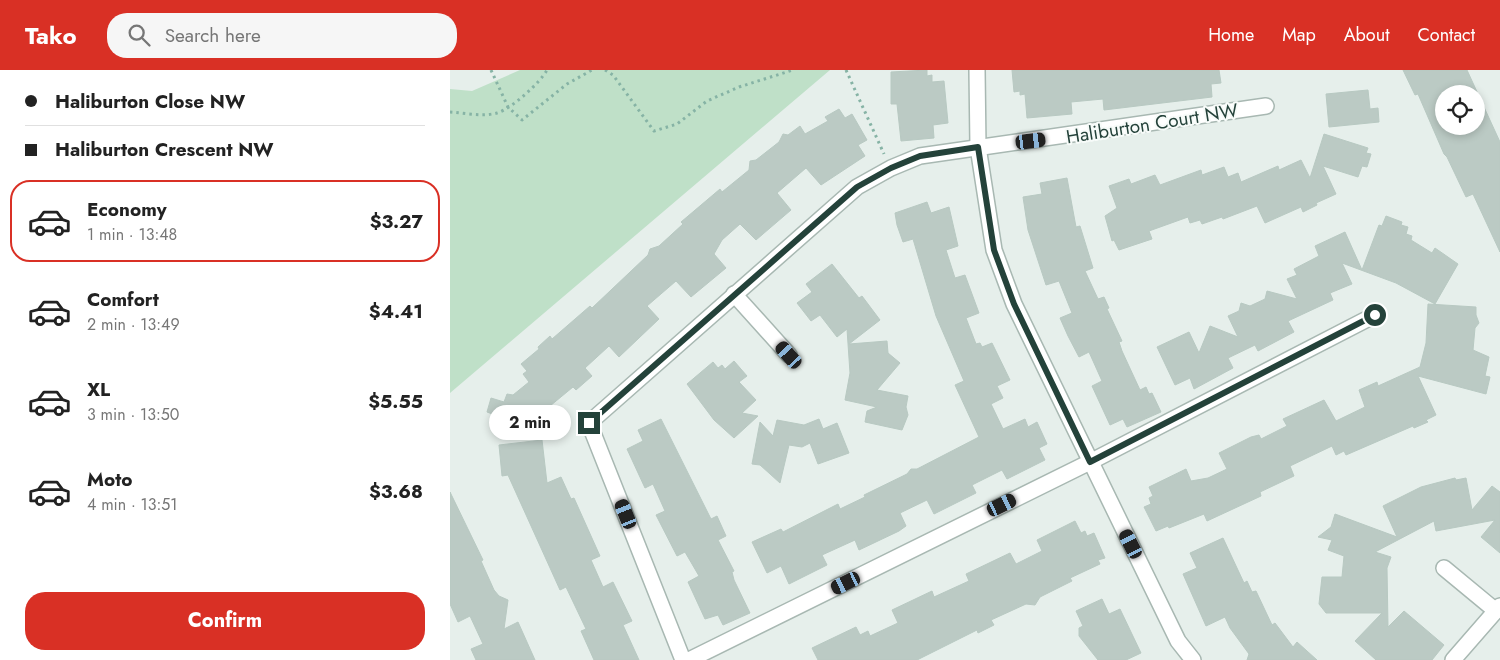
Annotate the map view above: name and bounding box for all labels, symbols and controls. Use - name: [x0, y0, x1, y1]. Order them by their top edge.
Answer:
- search box: [107, 13, 457, 58]
- text: Tako: [25, 18, 77, 53]
- icon: search: [125, 21, 153, 49]
- text: Search here: [165, 22, 261, 49]
- text: Home: [1208, 22, 1254, 48]
- text: Map: [1282, 22, 1316, 48]
- text: About: [1344, 22, 1389, 48]
- text: Contact: [1417, 22, 1475, 48]
- map controls: [1435, 85, 1485, 135]
- button: locate: [1435, 85, 1485, 135]
- text: Haliburton Close NW: [55, 88, 245, 115]
- street label: Haliburton Court NW: [1064, 97, 1240, 150]
- car: [1015, 132, 1046, 150]
- text: Haliburton Crescent NW: [55, 136, 274, 163]
- text: Economy: [87, 196, 167, 223]
- icon: car: [27, 199, 72, 244]
- text: $3.27: [370, 208, 423, 235]
- text: 1 min · 13:48: [87, 223, 177, 246]
- text: Comfort: [87, 286, 159, 313]
- icon: car: [27, 289, 72, 334]
- text: $4.41: [369, 298, 423, 325]
- route start: [1364, 304, 1386, 326]
- text: 2 min · 13:49: [87, 313, 180, 336]
- car: [773, 339, 804, 371]
- text: XL: [87, 376, 110, 403]
- icon: car: [27, 379, 72, 424]
- text: $5.55: [368, 388, 423, 415]
- text: 3 min · 13:50: [87, 403, 179, 426]
- callout: 2 min: [489, 406, 572, 440]
- text: 2 min: [509, 411, 551, 434]
- route end: [578, 412, 600, 434]
- text: Moto: [87, 466, 132, 493]
- icon: car: [27, 469, 72, 514]
- text: $3.68: [369, 478, 423, 505]
- car: [985, 492, 1018, 518]
- text: 4 min · 13:51: [87, 493, 178, 516]
- car: [613, 497, 638, 531]
- car: [1117, 527, 1144, 561]
- car: [829, 570, 862, 596]
- button: Confirm: [25, 592, 425, 650]

